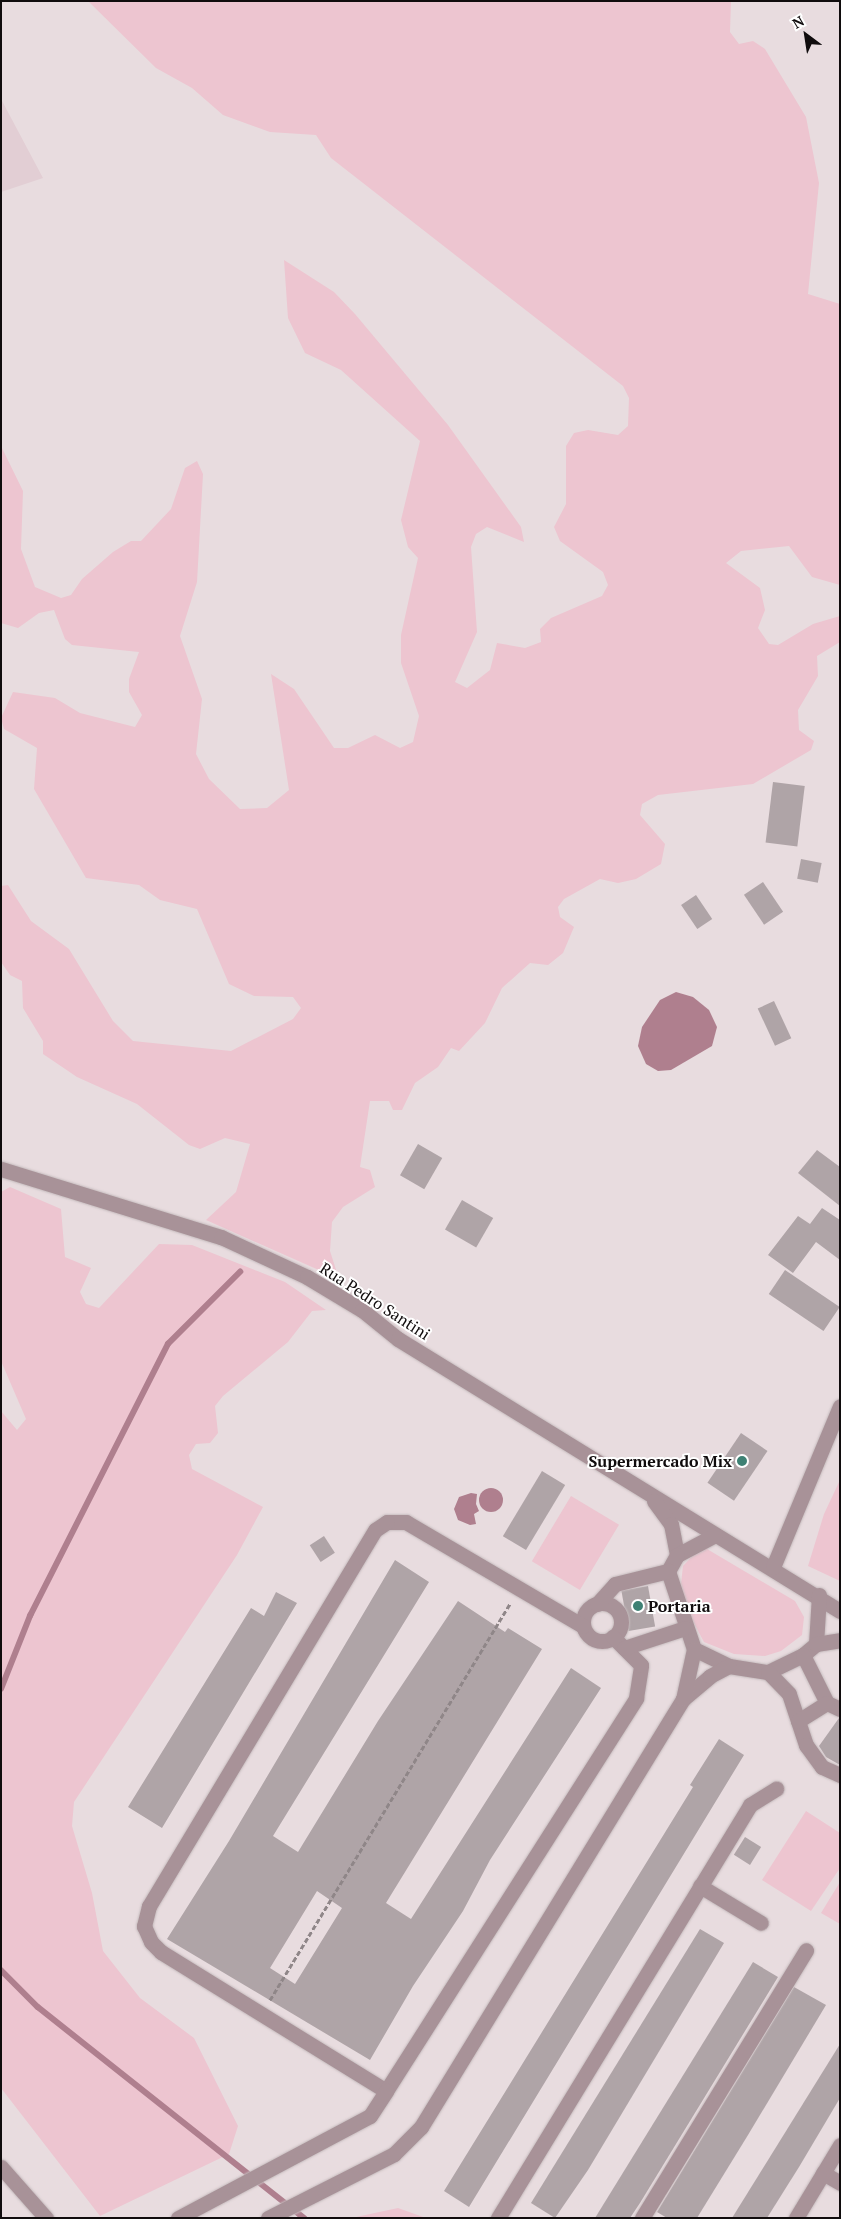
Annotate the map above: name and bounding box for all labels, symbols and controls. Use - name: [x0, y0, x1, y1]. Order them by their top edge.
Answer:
- north arrow: [781, 10, 831, 60]
- text: N: [789, 11, 807, 33]
- street label: Rua Pedro Santini: [316, 1258, 434, 1344]
- place label: Supermercado Mix: [588, 1451, 732, 1471]
- marker: Supermercado Mix: [736, 1455, 748, 1467]
- place label: Portaria: [648, 1596, 711, 1616]
- marker: Portaria: [632, 1600, 644, 1612]

